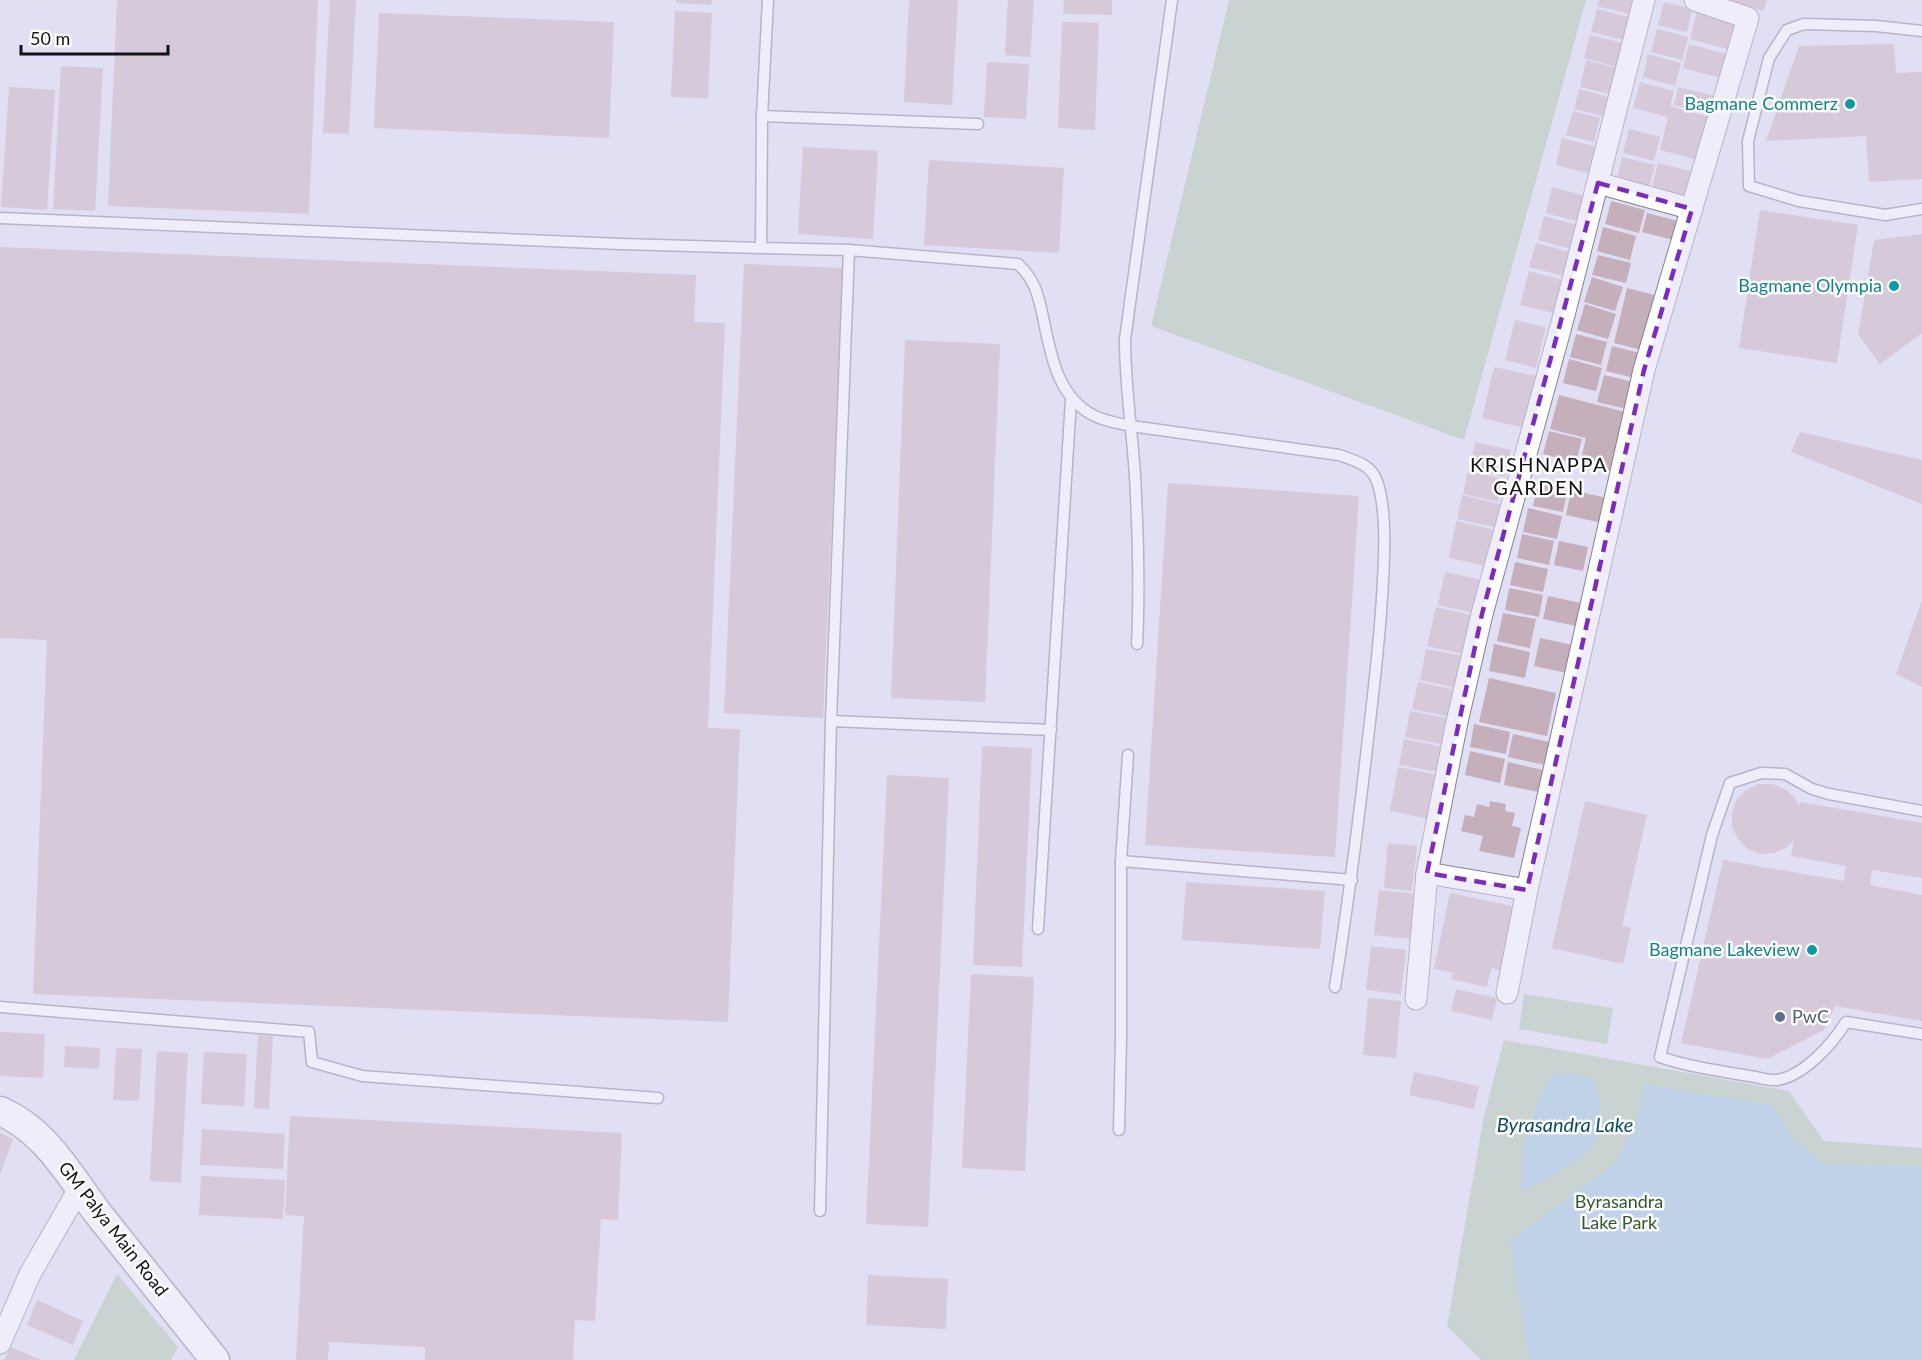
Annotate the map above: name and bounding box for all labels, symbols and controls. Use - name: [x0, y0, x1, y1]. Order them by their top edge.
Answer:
- scale bar: [21, 18, 168, 56]
- text: 50 m: [30, 27, 70, 49]
- place label: Bagmane Commerz: [1684, 92, 1838, 114]
- marker: Bagmane Commerz: [1843, 97, 1857, 111]
- place label: Bagmane Olympia: [1738, 274, 1882, 296]
- marker: Bagmane Olympia: [1887, 279, 1901, 293]
- district label: KRISHNAPPA GARDEN: [1470, 452, 1608, 499]
- place label: Bagmane Lakeview: [1649, 938, 1800, 960]
- marker: Bagmane Lakeview: [1805, 943, 1819, 957]
- place label: PwC: [1792, 1005, 1829, 1027]
- marker: PwC: [1773, 1010, 1787, 1024]
- water label: Byrasandra Lake: [1497, 1112, 1633, 1136]
- street label: GM Palya Main Road: [54, 1157, 173, 1300]
- park label: Byrasandra Lake Park: [1575, 1190, 1663, 1233]

